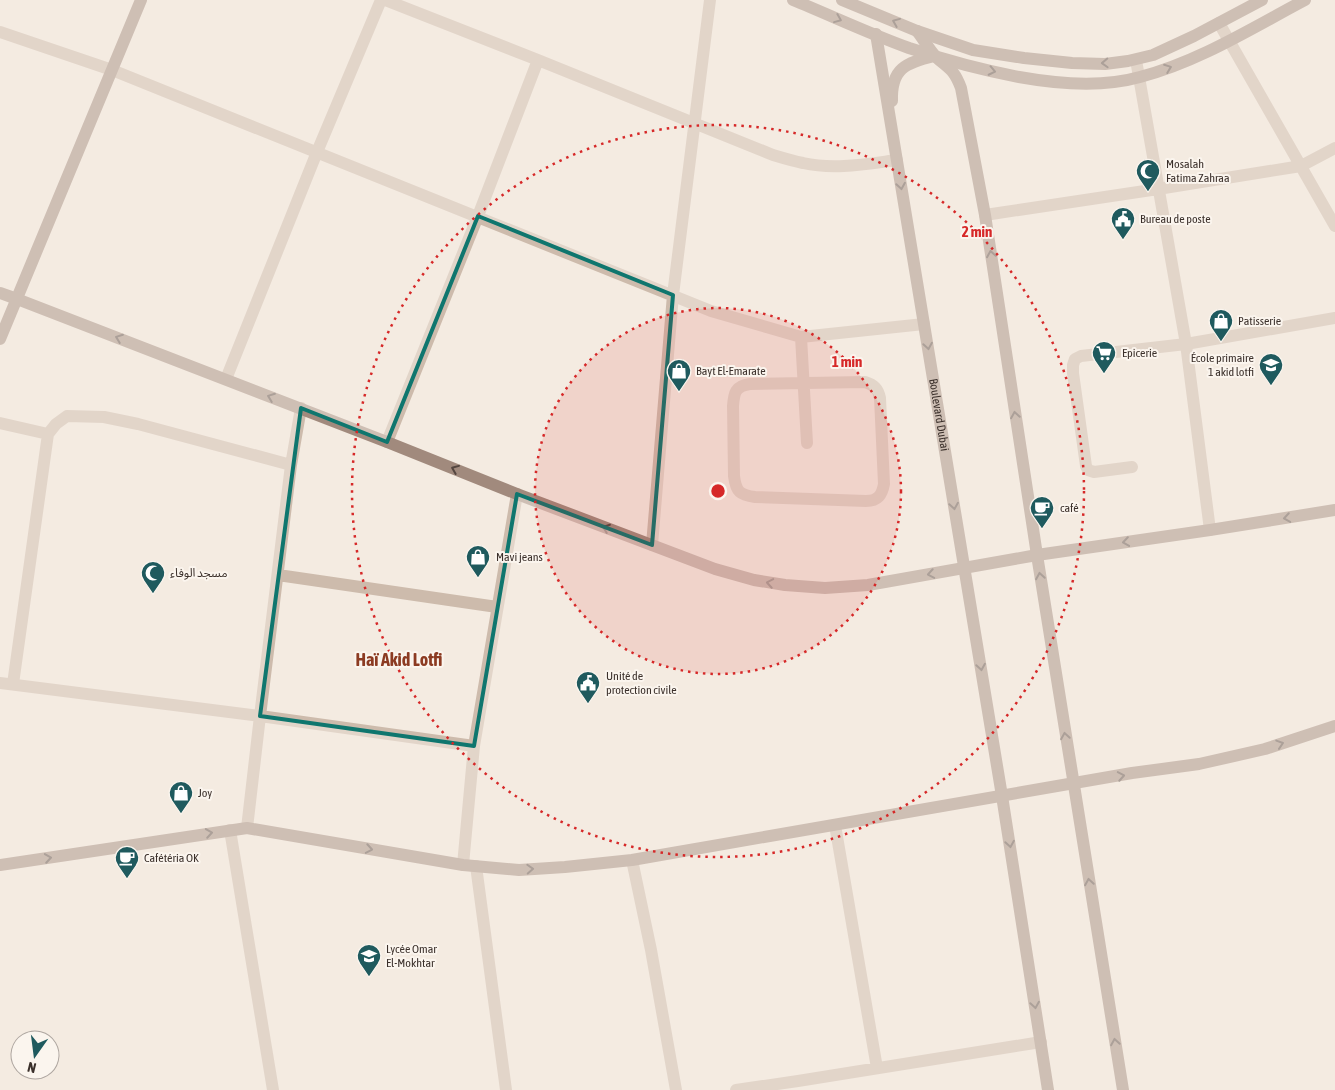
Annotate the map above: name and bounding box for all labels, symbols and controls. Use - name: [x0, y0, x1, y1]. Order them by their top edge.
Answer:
- one-way arrow: [833, 12, 842, 23]
- one-way arrow: [892, 18, 901, 28]
- one-way arrow: [1101, 58, 1109, 69]
- one-way arrow: [1164, 63, 1172, 73]
- one-way arrow: [987, 65, 996, 76]
- place label: Mosalah Fatima Zahraa: [1166, 157, 1230, 185]
- mosque icon: Mosalah Fatima Zahraa: [1135, 158, 1161, 192]
- one-way arrow: [895, 182, 906, 190]
- public building icon: Bureau de poste: [1110, 206, 1136, 240]
- place label: Bureau de poste: [1140, 212, 1211, 226]
- text: 2 min: [962, 223, 992, 240]
- one-way arrow: [986, 250, 997, 258]
- shop icon: Patisserie: [1208, 308, 1234, 342]
- place label: Patisserie: [1238, 314, 1281, 328]
- one-way arrow: [116, 334, 124, 344]
- supermarket icon: Epicerie: [1091, 340, 1117, 374]
- one-way arrow: [922, 342, 932, 350]
- place label: Epicerie: [1122, 346, 1157, 360]
- place label: École primaire 1 akid lotfi: [1191, 351, 1254, 379]
- school or university icon: École primaire 1 akid lotfi: [1258, 352, 1284, 386]
- text: 1 min: [832, 353, 862, 370]
- shop icon: Bayt El-Emarate: [666, 358, 692, 392]
- place label: Bayt El-Emarate: [696, 364, 766, 378]
- street label: Boulevard Dubai: [926, 377, 952, 452]
- one-way arrow: [267, 392, 276, 403]
- one-way arrow: [1011, 411, 1021, 419]
- one-way arrow: [451, 465, 460, 475]
- centre of rings: [709, 482, 727, 500]
- cafe icon: café: [1029, 495, 1055, 529]
- place label: café: [1060, 501, 1079, 515]
- one-way arrow: [949, 502, 959, 511]
- one-way arrow: [1282, 512, 1291, 522]
- one-way arrow: [602, 524, 611, 534]
- one-way arrow: [1122, 536, 1130, 547]
- shop icon: Mavi jeans: [465, 544, 491, 578]
- place label: Mavi jeans: [496, 550, 543, 564]
- mosque icon: مسجد الوفاء: [140, 560, 166, 594]
- place label: مسجد الوفاء: [170, 566, 228, 580]
- one-way arrow: [927, 569, 936, 579]
- one-way arrow: [1035, 571, 1046, 579]
- one-way arrow: [766, 578, 774, 588]
- district label: Haï Akid Lotfi: [356, 649, 442, 670]
- one-way arrow: [975, 662, 985, 671]
- place label: Unité de protection civile: [606, 669, 677, 697]
- public building icon: Unité de protection civile: [575, 670, 601, 704]
- one-way arrow: [1061, 732, 1071, 740]
- one-way arrow: [1275, 740, 1284, 750]
- one-way arrow: [1116, 771, 1125, 781]
- shop icon: Joy: [168, 780, 194, 814]
- place label: Joy: [198, 786, 212, 800]
- one-way arrow: [205, 829, 213, 839]
- one-way arrow: [1004, 841, 1015, 849]
- one-way arrow: [365, 843, 374, 853]
- cafe icon: Cafétéria OK: [114, 845, 140, 879]
- place label: Cafétéria OK: [144, 851, 199, 865]
- one-way arrow: [44, 853, 53, 863]
- one-way arrow: [526, 864, 534, 875]
- one-way arrow: [1084, 877, 1094, 886]
- place label: Lycée Omar El-Mokhtar: [386, 942, 437, 970]
- school or university icon: Lycée Omar El-Mokhtar: [356, 943, 382, 977]
- one-way arrow: [1029, 1001, 1040, 1009]
- north arrow: [10, 1030, 60, 1080]
- one-way arrow: [1110, 1038, 1121, 1046]
- text: N: [26, 1059, 38, 1076]

